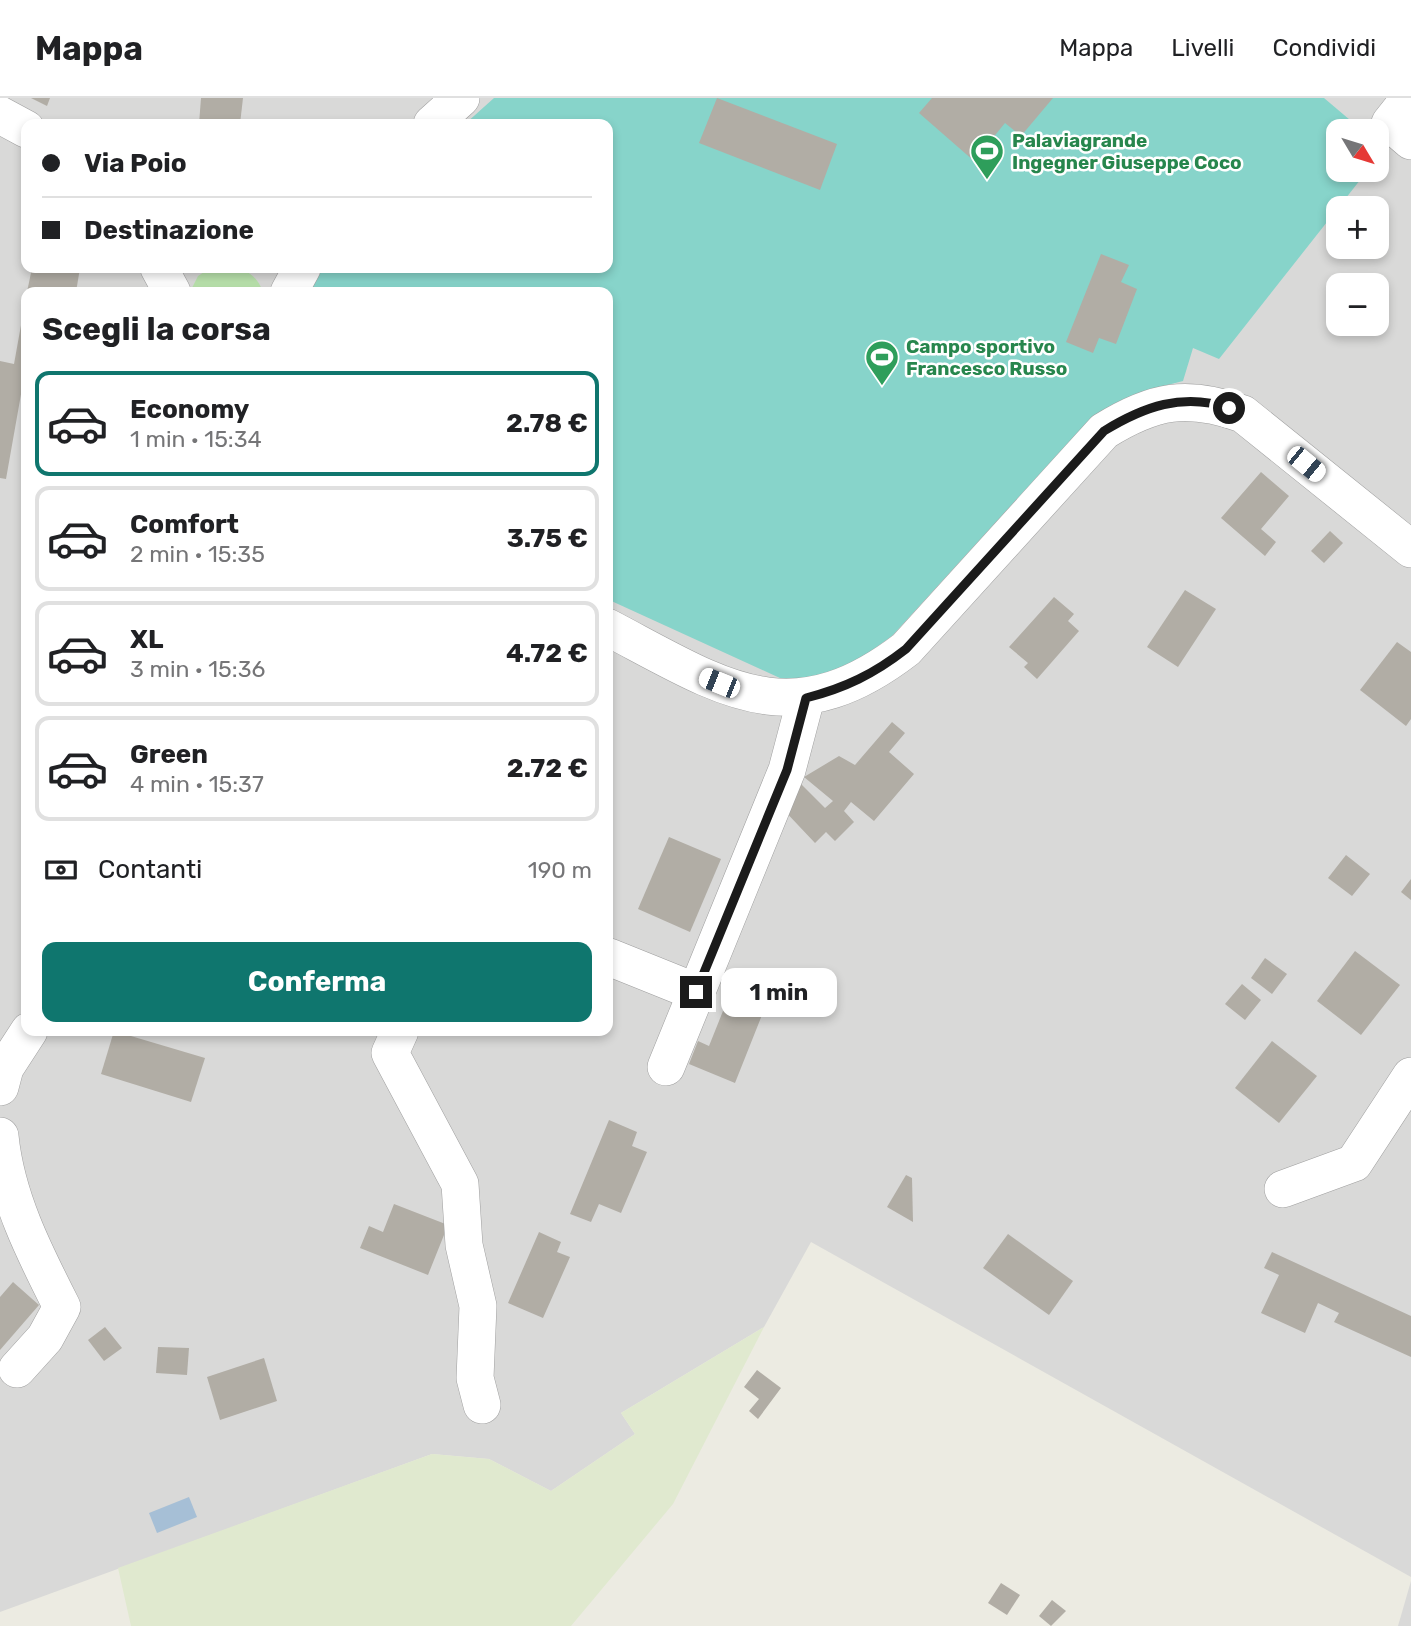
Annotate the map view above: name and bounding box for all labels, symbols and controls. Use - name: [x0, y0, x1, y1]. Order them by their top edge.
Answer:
- text: Mappa: [35, 29, 143, 68]
- text: Mappa: [1059, 34, 1133, 62]
- text: Livelli: [1171, 34, 1234, 62]
- text: Condividi: [1272, 34, 1376, 62]
- north arrow: [1326, 119, 1390, 182]
- map controls: [1326, 119, 1389, 336]
- place label: Palaviagrande Ingegner Giuseppe Coco: [1012, 129, 1242, 174]
- sports icon: Palaviagrande Ingegner Giuseppe Coco: [968, 132, 1006, 181]
- text: Via Poio: [84, 148, 187, 179]
- button: +: [1326, 196, 1389, 259]
- text: Destinazione: [84, 215, 254, 246]
- button: −: [1326, 273, 1389, 336]
- text: Scegli la corsa: [42, 310, 271, 348]
- place label: Campo sportivo Francesco Russo: [906, 335, 1067, 380]
- sports icon: Campo sportivo Francesco Russo: [863, 338, 901, 387]
- icon: car: [46, 392, 109, 455]
- route start: [1213, 392, 1245, 424]
- text: Economy: [130, 394, 249, 425]
- text: 2.78 €: [506, 408, 588, 439]
- text: 1 min · 15:34: [130, 425, 262, 453]
- car: [1284, 443, 1329, 485]
- icon: car: [46, 507, 109, 570]
- text: Comfort: [130, 509, 239, 540]
- text: 3.75 €: [507, 523, 588, 554]
- text: 2 min · 15:35: [130, 540, 265, 568]
- icon: car: [46, 622, 109, 685]
- text: XL: [130, 624, 163, 655]
- text: 4.72 €: [506, 638, 588, 669]
- text: 3 min · 15:36: [130, 655, 265, 683]
- car: [696, 665, 743, 701]
- icon: car: [46, 737, 109, 800]
- text: Green: [130, 739, 208, 770]
- text: 2.72 €: [507, 753, 588, 784]
- text: 4 min · 15:37: [130, 770, 264, 798]
- icon: cash: [42, 851, 80, 889]
- text: Contanti: [98, 854, 202, 885]
- text: 190 m: [528, 856, 592, 884]
- button: Conferma: [42, 942, 592, 1022]
- callout: 1 min: [720, 968, 836, 1016]
- route end: [680, 976, 712, 1008]
- text: 1 min: [750, 978, 808, 1006]

